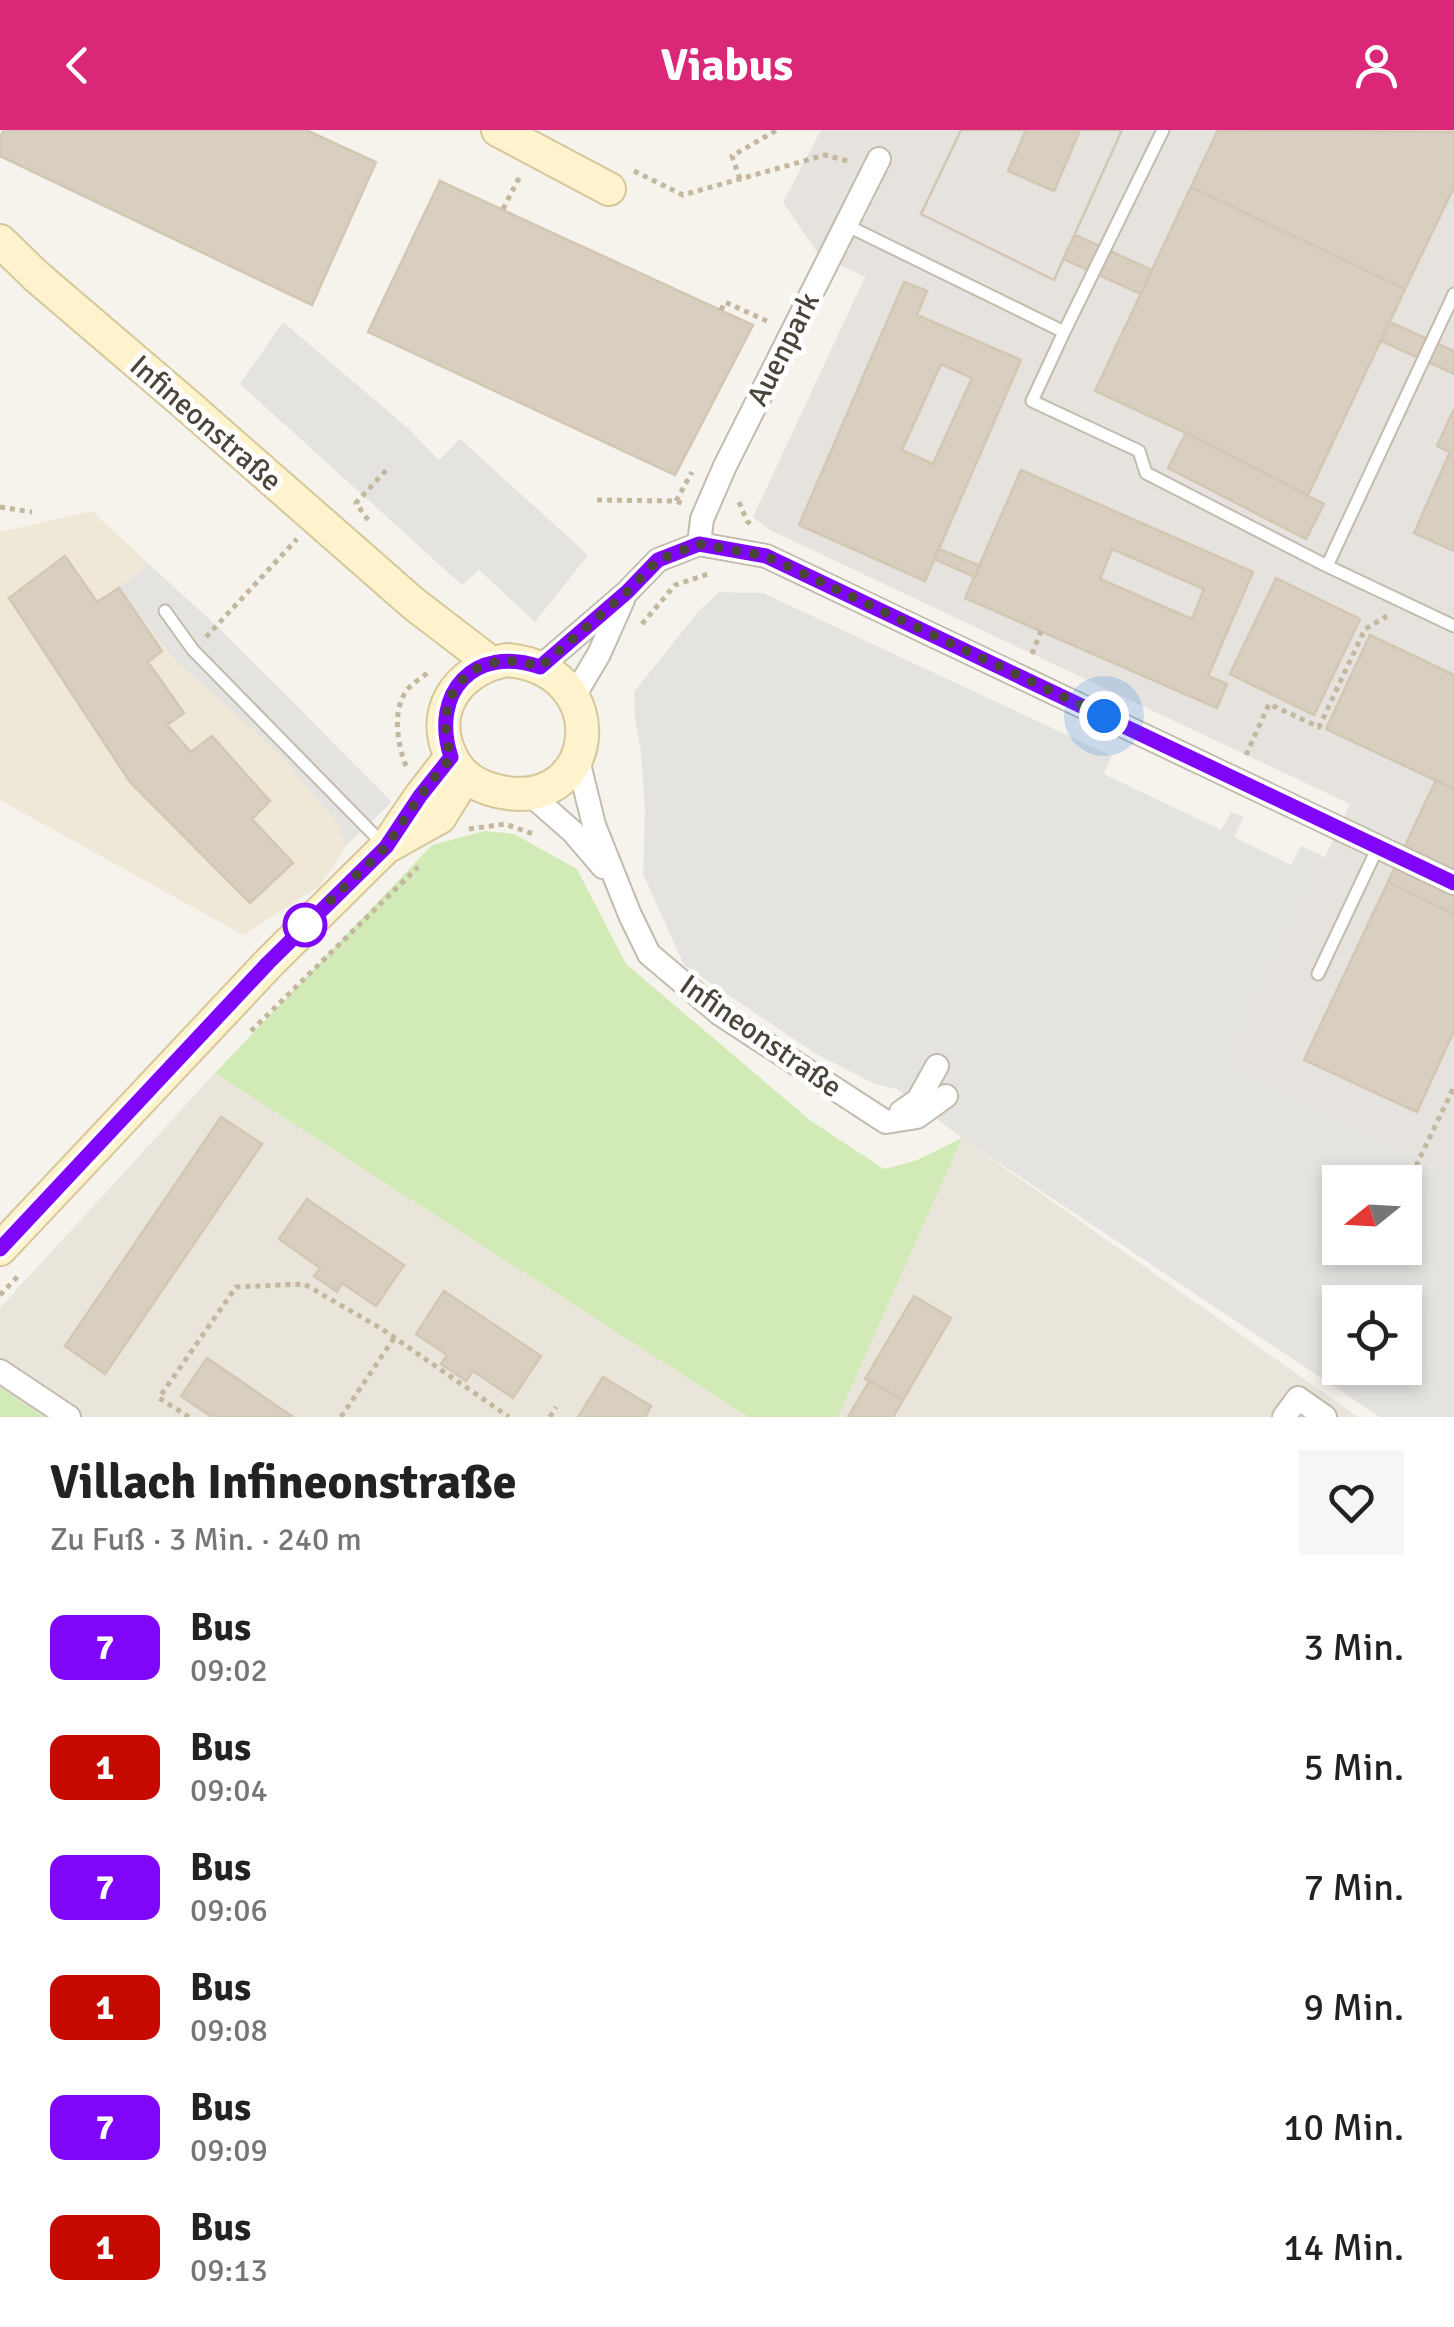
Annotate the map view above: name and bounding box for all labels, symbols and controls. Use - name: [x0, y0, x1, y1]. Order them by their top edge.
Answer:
- icon: back: [50, 38, 105, 93]
- text: Viabus: [661, 38, 793, 93]
- icon: person: [1349, 38, 1404, 93]
- street label: Auenpark: [739, 286, 828, 412]
- street label: Infineonstraße: [122, 347, 289, 499]
- your location: [1079, 691, 1129, 741]
- unlabelled marker: [284, 904, 326, 946]
- street label: Infineonstraße: [673, 967, 849, 1106]
- north arrow: [1322, 1165, 1422, 1265]
- map controls: [1322, 1165, 1422, 1385]
- button: locate: [1322, 1285, 1422, 1385]
- button: heart: [1299, 1450, 1404, 1555]
- text: Villach Infineonstraße: [50, 1453, 517, 1512]
- text: Zu Fuß · 3 Min. · 240 m: [50, 1520, 362, 1559]
- text: Bus: [190, 1604, 251, 1651]
- text: 3 Min.: [1303, 1624, 1404, 1671]
- text: 7: [96, 1626, 114, 1669]
- text: 09:02: [190, 1651, 268, 1690]
- text: Bus: [190, 1724, 251, 1771]
- text: 5 Min.: [1303, 1744, 1404, 1791]
- text: 1: [96, 1746, 114, 1789]
- text: 09:04: [190, 1771, 268, 1810]
- text: Bus: [190, 1844, 251, 1891]
- text: 7 Min.: [1303, 1864, 1404, 1911]
- text: 7: [96, 1866, 114, 1909]
- text: 09:06: [190, 1891, 268, 1930]
- text: Bus: [190, 1964, 251, 2011]
- text: 9 Min.: [1303, 1984, 1404, 2031]
- text: 1: [96, 1986, 114, 2029]
- text: 09:08: [190, 2011, 268, 2050]
- text: Bus: [190, 2084, 251, 2131]
- text: 10 Min.: [1283, 2104, 1404, 2151]
- text: 7: [96, 2106, 114, 2149]
- text: 09:09: [190, 2131, 268, 2170]
- text: Bus: [190, 2204, 251, 2251]
- text: 14 Min.: [1283, 2224, 1404, 2271]
- text: 1: [96, 2226, 114, 2269]
- text: 09:13: [190, 2251, 268, 2290]

